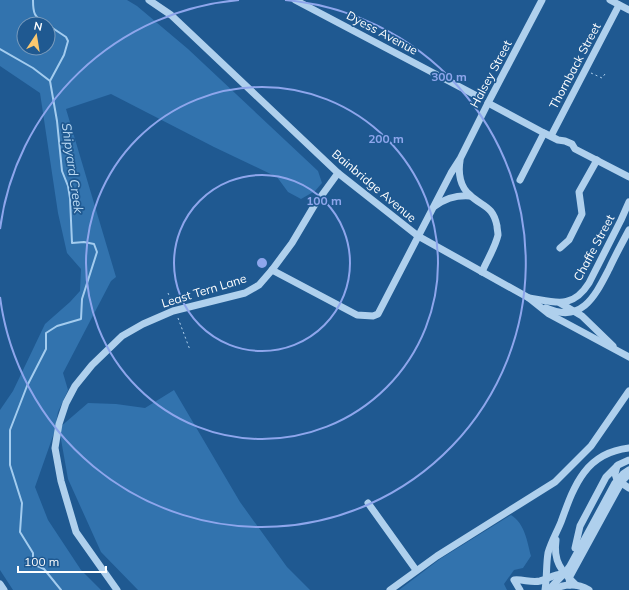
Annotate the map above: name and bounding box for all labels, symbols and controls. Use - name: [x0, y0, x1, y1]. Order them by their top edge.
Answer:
- street label: Dyess Avenue: [344, 7, 420, 58]
- north arrow: [16, 16, 56, 56]
- text: N: [33, 19, 44, 34]
- street label: Thornback Street: [546, 20, 604, 111]
- street label: Halsey Street: [466, 37, 515, 110]
- text: 300 m: [431, 69, 467, 84]
- water label: Shipyard Creek: [59, 122, 87, 215]
- text: 200 m: [368, 131, 404, 146]
- street label: Bainbridge Avenue: [329, 146, 420, 225]
- text: 100 m: [306, 193, 342, 208]
- street label: Chaffe Street: [570, 212, 617, 284]
- centre of rings: [255, 256, 269, 270]
- street label: Least Tern Lane: [160, 270, 248, 311]
- scale bar: [18, 548, 106, 574]
- text: 100 m: [24, 554, 59, 569]

